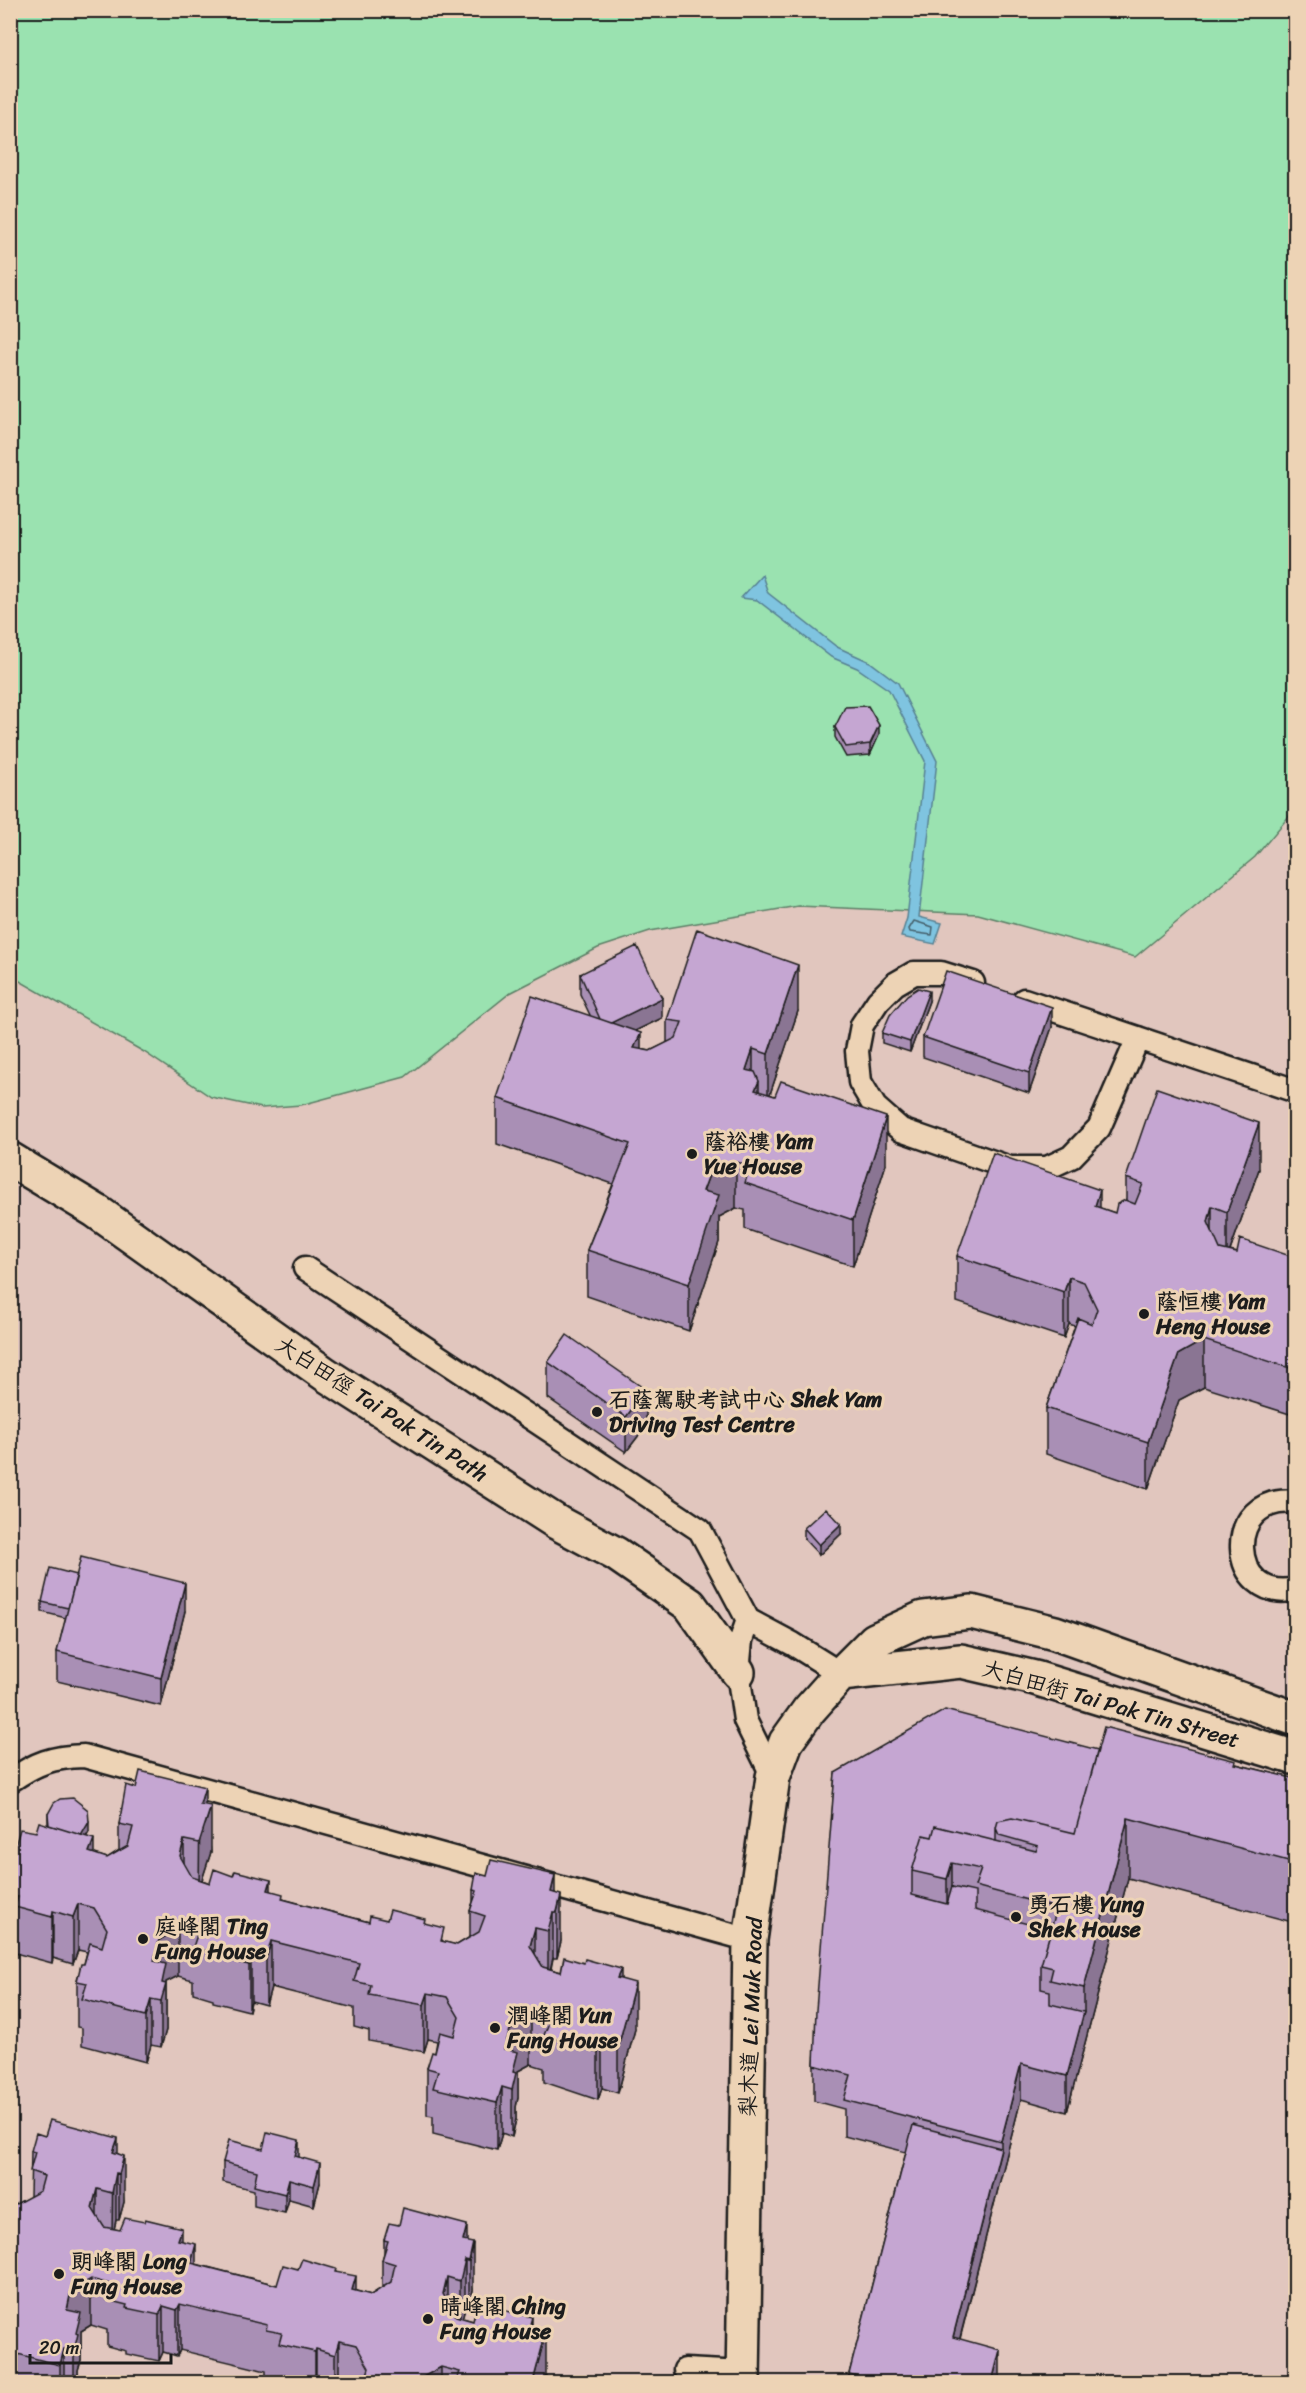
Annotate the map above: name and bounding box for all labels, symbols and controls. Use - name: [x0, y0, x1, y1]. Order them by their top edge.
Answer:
- place label: 蔭裕樓 Yam Yue House: [704, 1122, 814, 1186]
- marker: 蔭裕樓 Yam Yue House: [685, 1147, 699, 1161]
- place label: 蔭恒樓 Yam Heng House: [1155, 1282, 1271, 1346]
- marker: 蔭恒樓 Yam Heng House: [1137, 1307, 1151, 1321]
- street label: 大白田徑 Tai Pak Tin Path: [268, 1325, 496, 1493]
- place label: 石蔭駕駛考試中心 Shek Yam Driving Test Centre: [609, 1380, 883, 1444]
- marker: 石蔭駕駛考試中心 Shek Yam Driving Test Centre: [590, 1405, 604, 1419]
- street label: 大白田街 Tai Pak Tin Street: [978, 1649, 1245, 1760]
- place label: 勇石樓 Yung Shek House: [1027, 1885, 1144, 1949]
- place label: 庭峰閣 Ting Fung House: [154, 1907, 268, 1971]
- marker: 勇石樓 Yung Shek House: [1009, 1910, 1023, 1924]
- street label: 梨木道 Lei Muk Road: [728, 1915, 774, 2118]
- marker: 庭峰閣 Ting Fung House: [136, 1932, 150, 1946]
- place label: 潤峰閣 Yun Fung House: [506, 1996, 619, 2060]
- marker: 潤峰閣 Yun Fung House: [488, 2021, 502, 2035]
- place label: 朗峰閣 Long Fung House: [70, 2242, 187, 2306]
- marker: 朗峰閣 Long Fung House: [52, 2267, 66, 2281]
- place label: 晴峰閣 Ching Fung House: [439, 2287, 566, 2351]
- marker: 晴峰閣 Ching Fung House: [421, 2312, 435, 2326]
- scale bar: [30, 2327, 171, 2365]
- text: 20 m: [39, 2332, 79, 2364]

